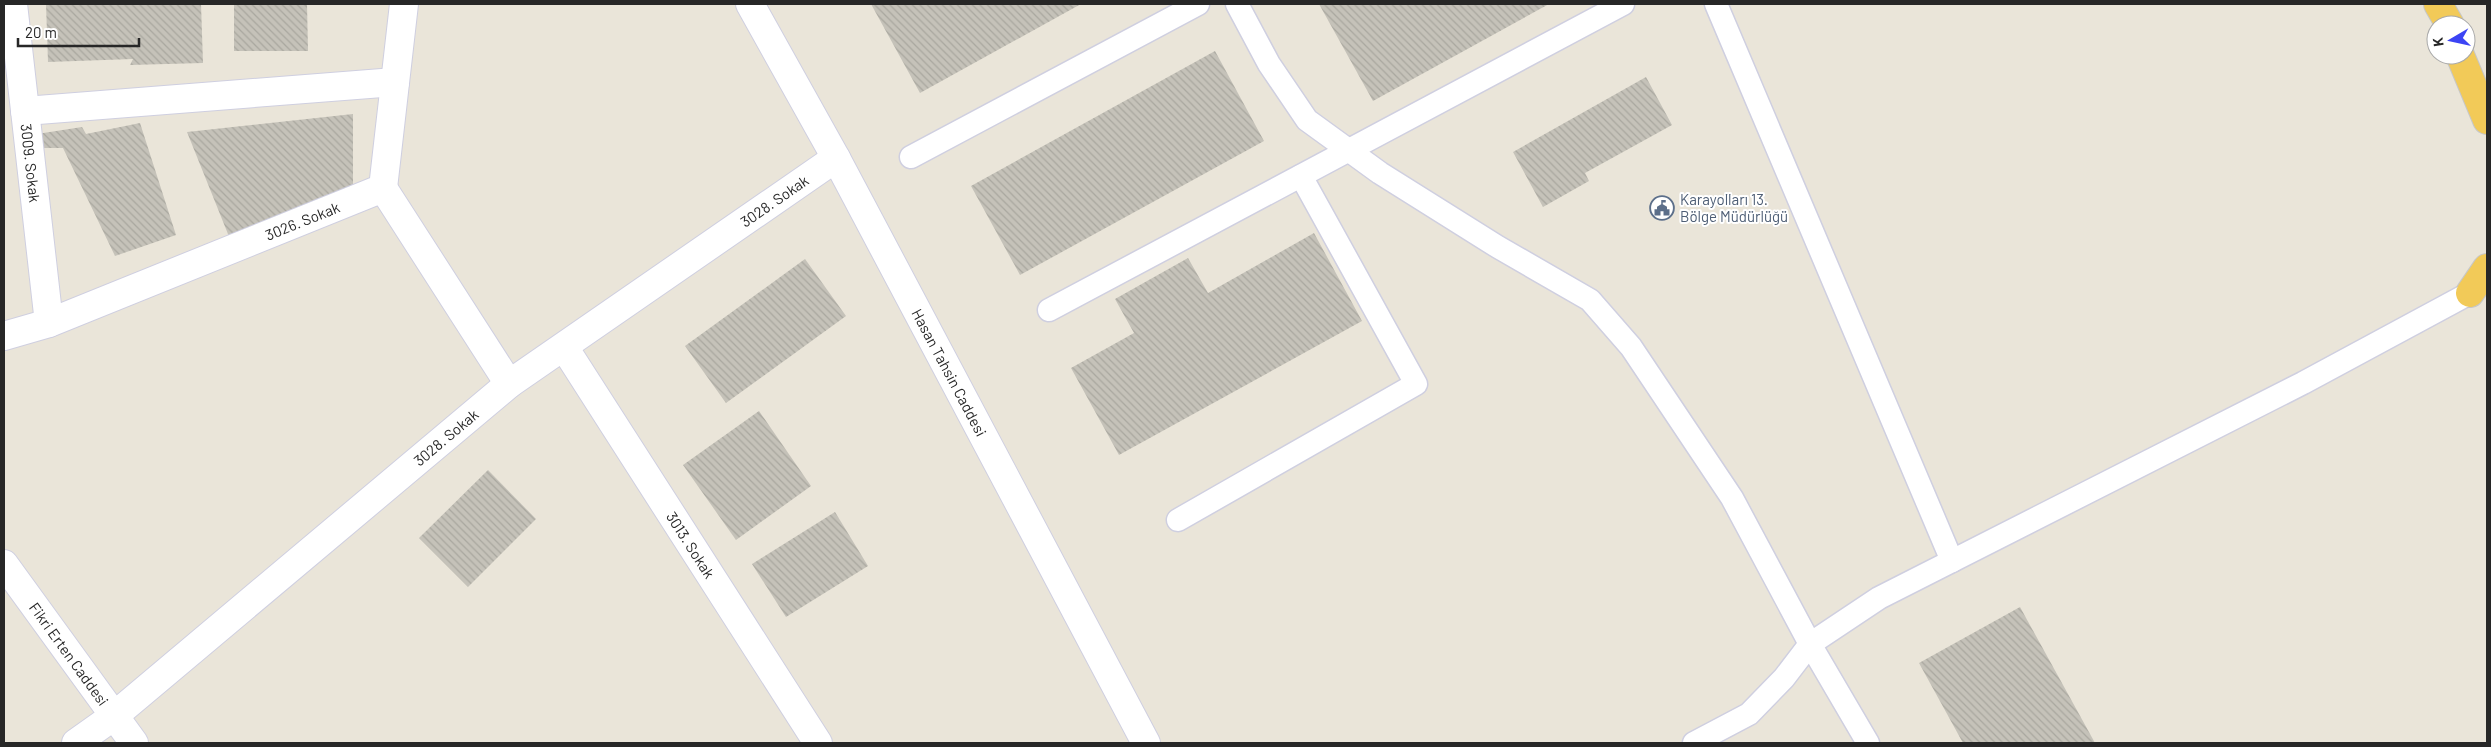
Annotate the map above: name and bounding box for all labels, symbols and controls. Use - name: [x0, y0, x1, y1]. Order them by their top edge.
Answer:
- scale bar: [18, 15, 139, 47]
- north arrow: [2426, 15, 2476, 65]
- text: 20 m: [25, 23, 57, 41]
- text: K: [2429, 36, 2447, 48]
- street label: 3009. Sokak: [18, 123, 44, 204]
- street label: 3028. Sokak: [737, 171, 812, 231]
- place label: Karayolları 13. Bölge Müdürlüğü: [1680, 190, 1788, 225]
- public building icon: Karayolları 13. Bölge Müdürlüğü: [1649, 195, 1675, 221]
- street label: 3026. Sokak: [262, 197, 343, 244]
- street label: Hasan Tahsin Caddesi: [908, 306, 991, 439]
- street label: 3028. Sokak: [410, 405, 482, 469]
- street label: 3013. Sokak: [663, 508, 719, 582]
- street label: Fikri Erten Caddesi: [26, 599, 113, 709]

